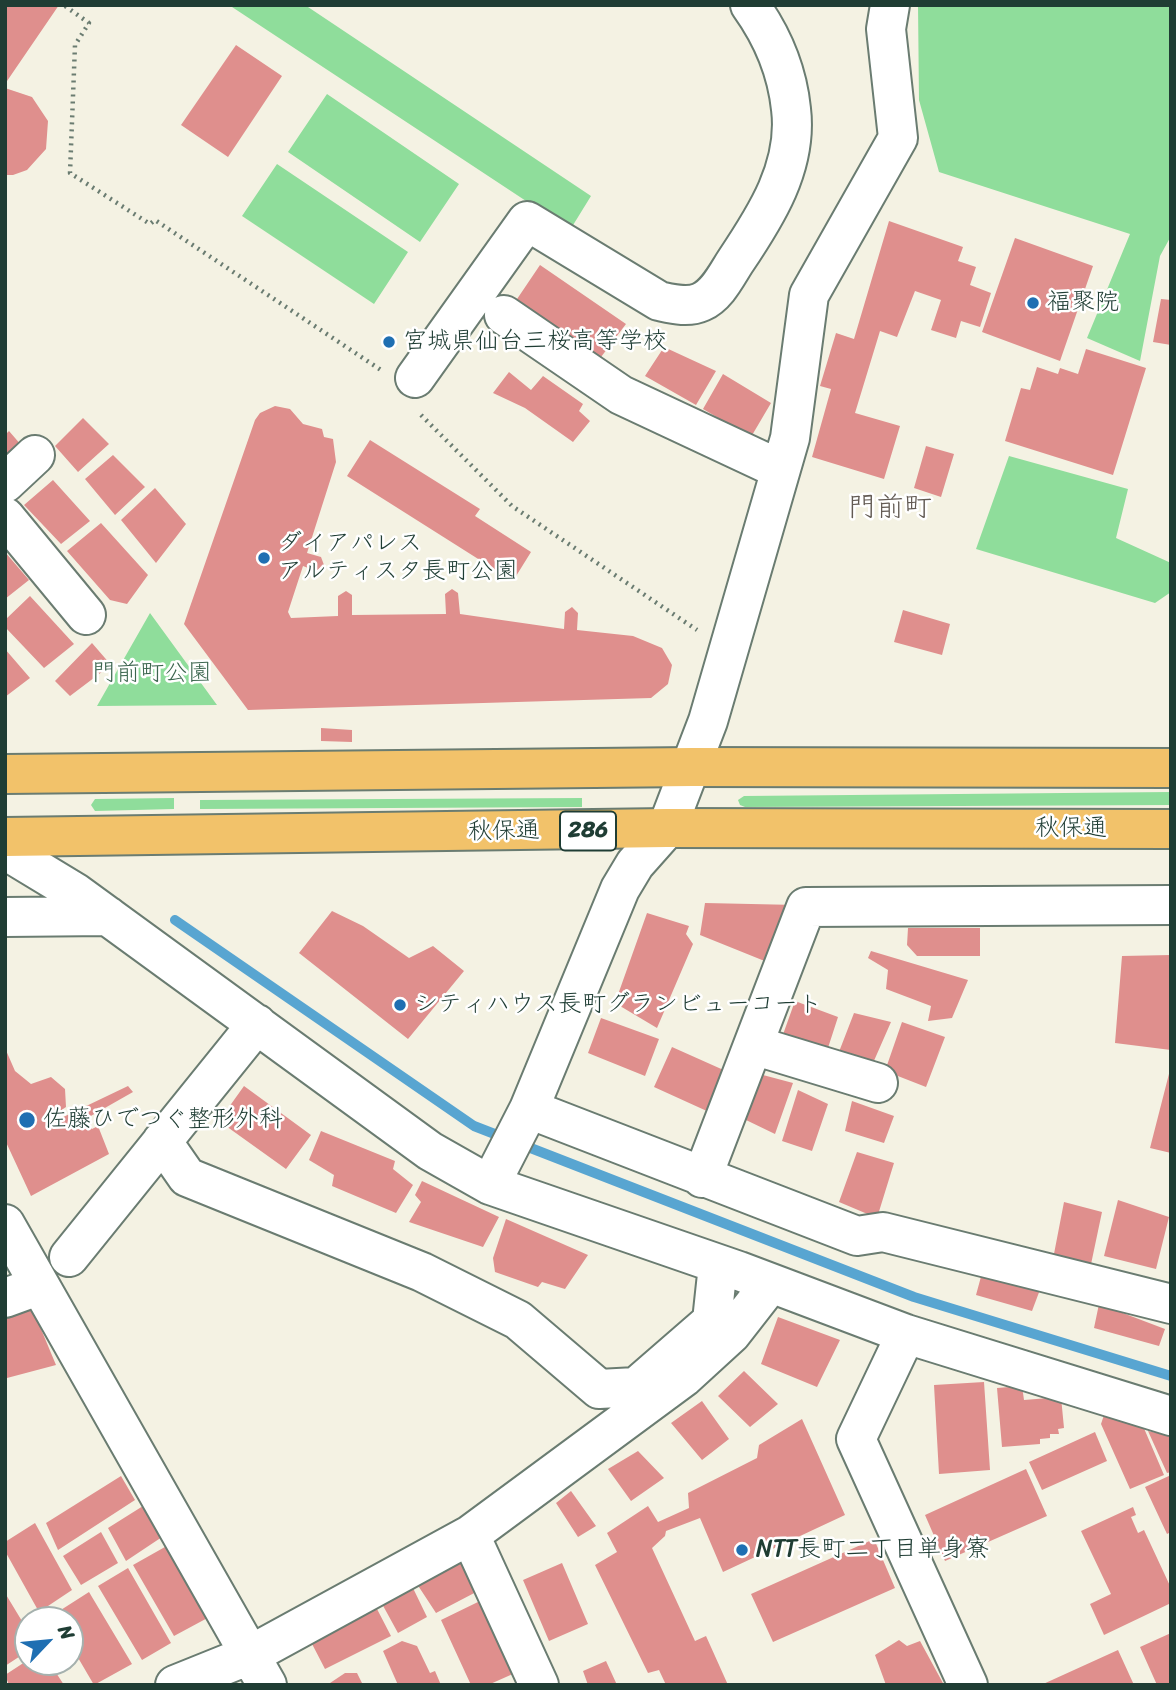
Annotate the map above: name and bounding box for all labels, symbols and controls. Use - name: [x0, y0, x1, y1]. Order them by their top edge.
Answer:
- place label: 福聚院: [1047, 289, 1119, 317]
- marker: 福聚院: [1025, 295, 1041, 311]
- place label: 宮城県仙台三桜高等学校: [403, 328, 667, 356]
- marker: 宮城県仙台三桜高等学校: [381, 334, 397, 350]
- district label: 門前町: [848, 492, 932, 526]
- place label: ダイアパレス アルティスタ長町公園: [278, 530, 518, 586]
- marker: ダイアパレス アルティスタ長町公園: [256, 550, 272, 566]
- park label: 門前町公園: [92, 660, 212, 688]
- road number: 286: [560, 811, 616, 850]
- street label: 秋保通: [1035, 815, 1107, 843]
- street label: 秋保通: [468, 817, 540, 847]
- place label: シティハウス長町グランビューコート: [414, 991, 822, 1019]
- marker: シティハウス長町グランビューコート: [392, 997, 408, 1013]
- place label: 佐藤ひでつぐ整形外科: [43, 1106, 283, 1134]
- marker: 佐藤ひでつぐ整形外科: [17, 1110, 37, 1130]
- place label: NTT長町二丁目単身寮: [756, 1536, 989, 1564]
- marker: NTT長町二丁目単身寮: [734, 1542, 750, 1558]
- north arrow: [14, 1606, 84, 1676]
- text: N: [49, 1619, 84, 1646]

